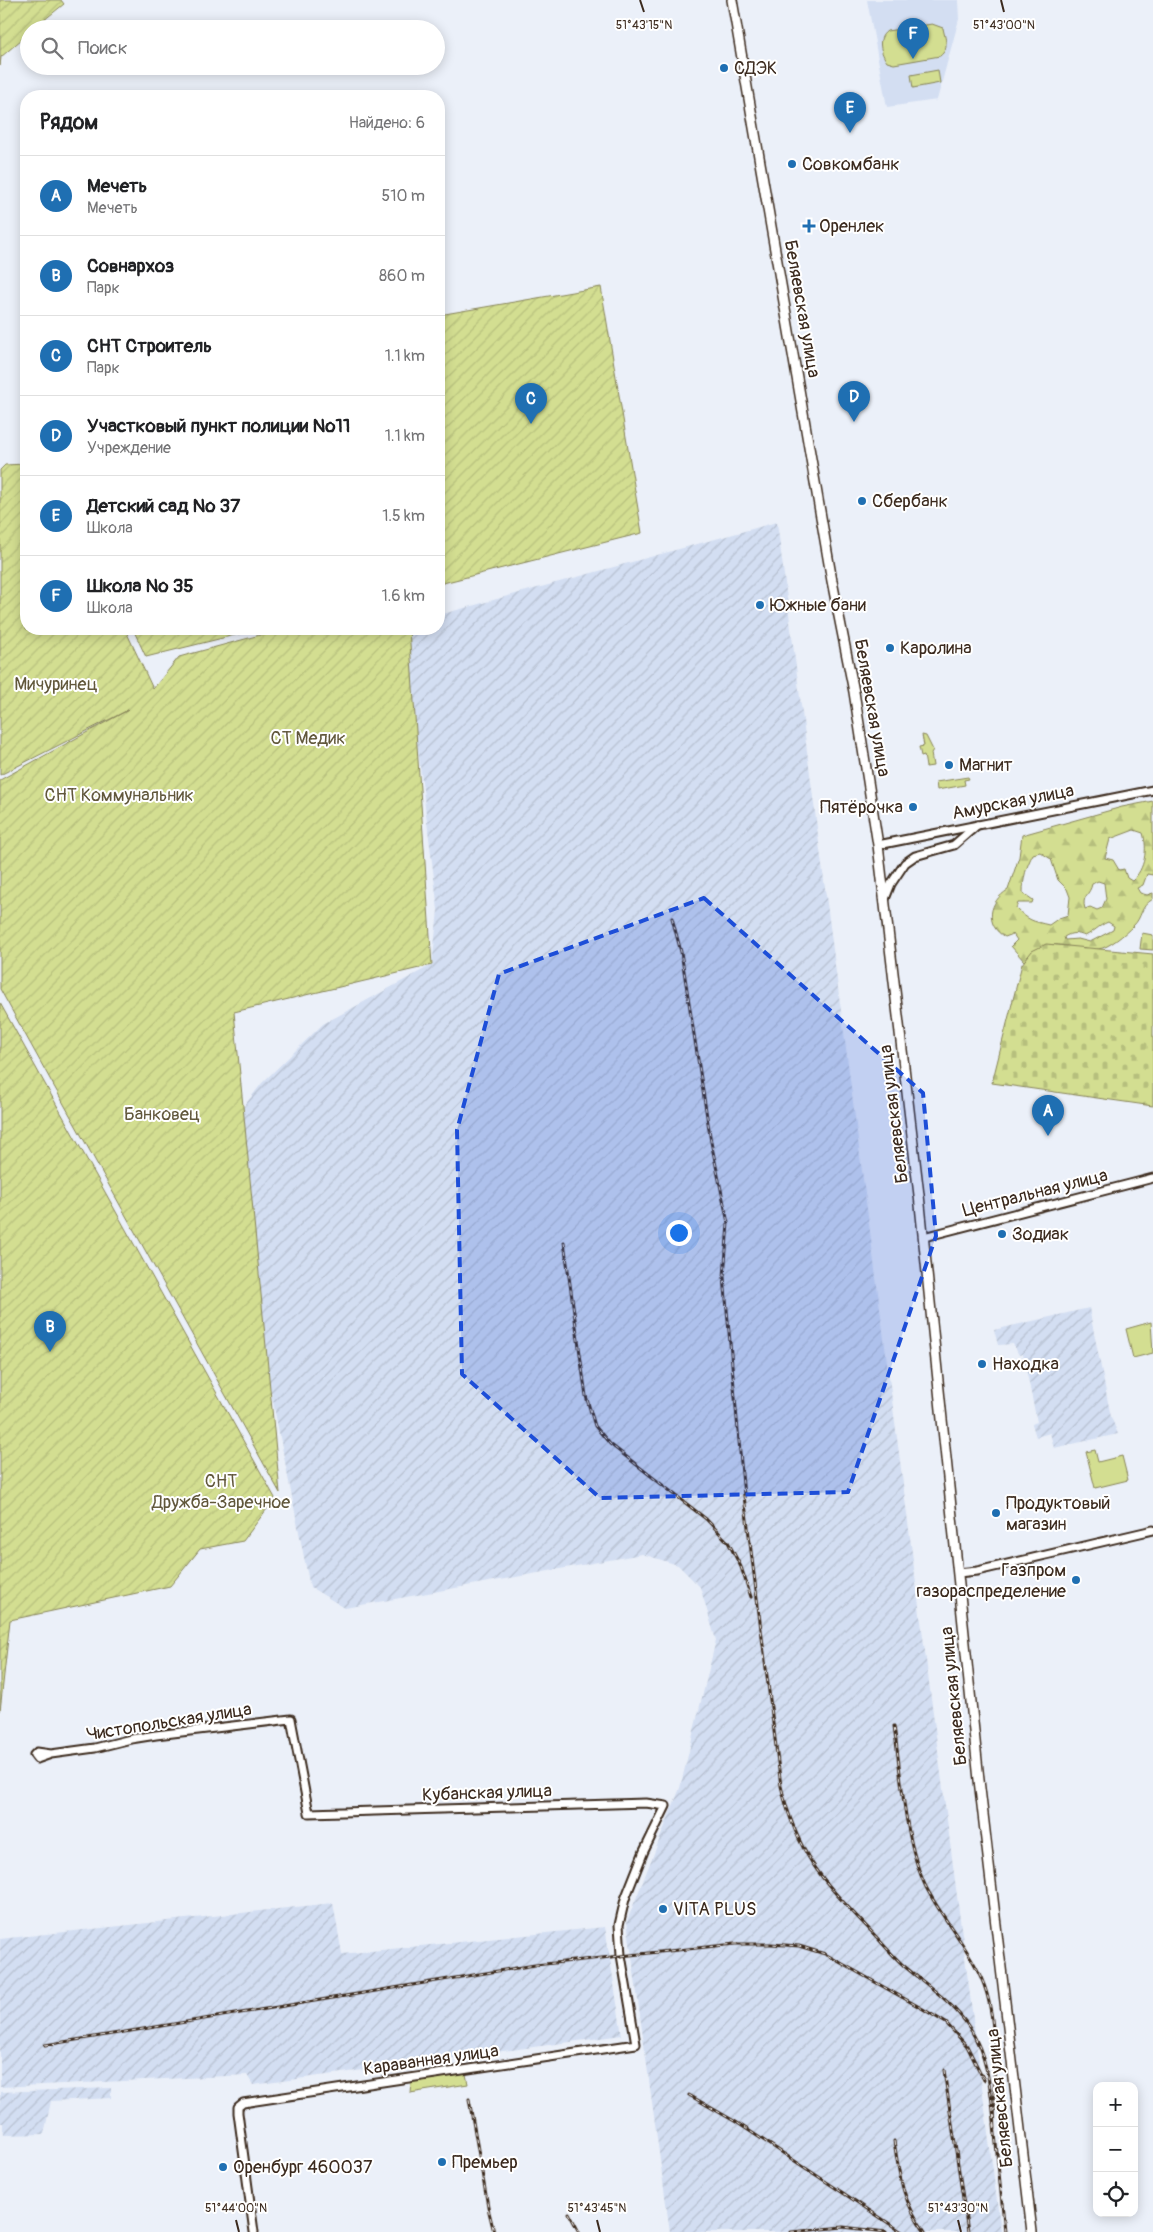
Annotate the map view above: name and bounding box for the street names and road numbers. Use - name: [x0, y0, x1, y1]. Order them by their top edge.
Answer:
- street label: Беляевская улица: [779, 238, 825, 380]
- street label: Беляевская улица: [849, 637, 895, 779]
- street label: Амурская улица: [950, 779, 1076, 825]
- street label: Беляевская улица: [874, 1043, 914, 1185]
- street label: Центральная улица: [960, 1164, 1110, 1222]
- street label: Беляевская улица: [935, 1626, 973, 1766]
- street label: Чистопольская улица: [85, 1698, 253, 1746]
- street label: Кубанская улица: [422, 1779, 552, 1807]
- street label: Беляевская улица: [981, 2028, 1019, 2168]
- street label: Караванная улица: [362, 2039, 500, 2081]

